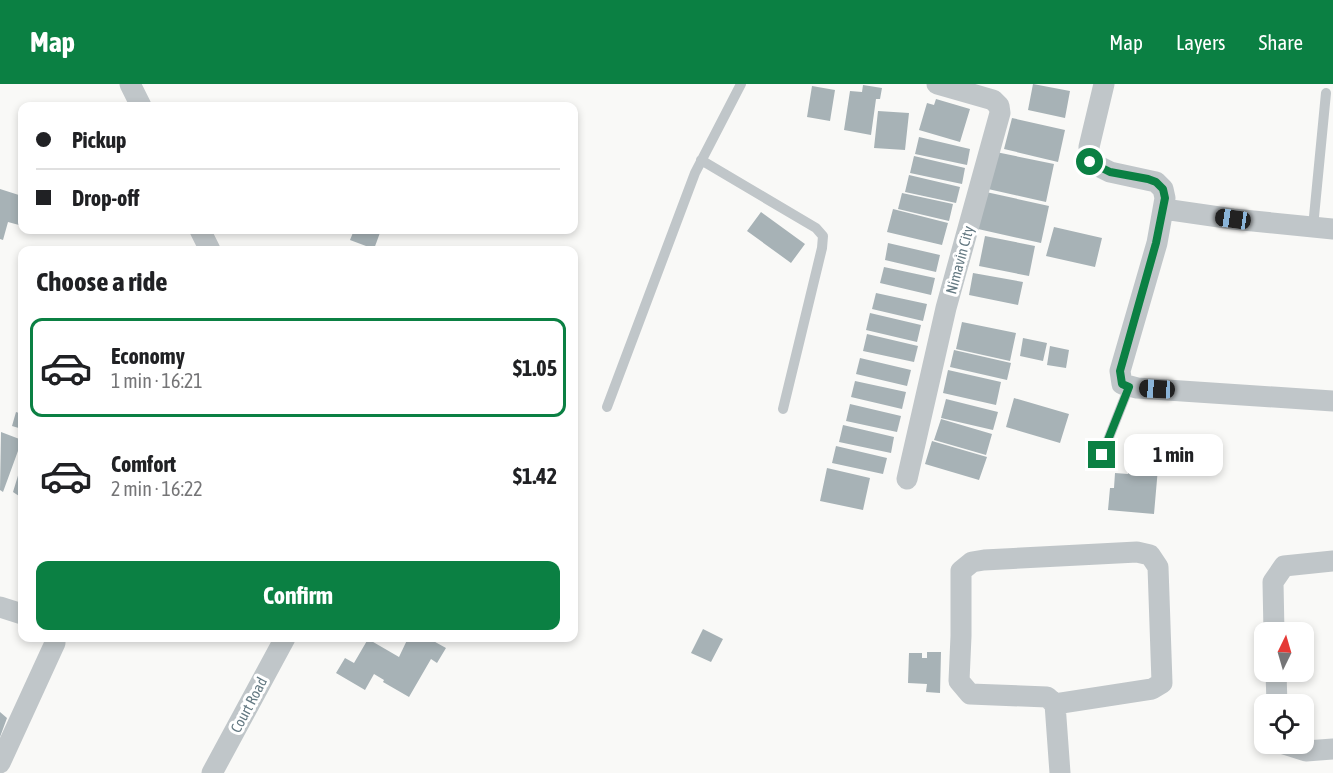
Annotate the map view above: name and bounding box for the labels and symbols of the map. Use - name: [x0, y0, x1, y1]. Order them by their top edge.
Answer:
- route start: [1076, 148, 1103, 175]
- car: [1214, 208, 1252, 230]
- street label: Nimavin City: [942, 224, 977, 296]
- car: [1139, 379, 1175, 399]
- callout: 1 min: [1123, 434, 1222, 476]
- route end: [1088, 441, 1115, 468]
- north arrow: [1254, 622, 1314, 682]
- street label: Court Road: [227, 674, 270, 735]

